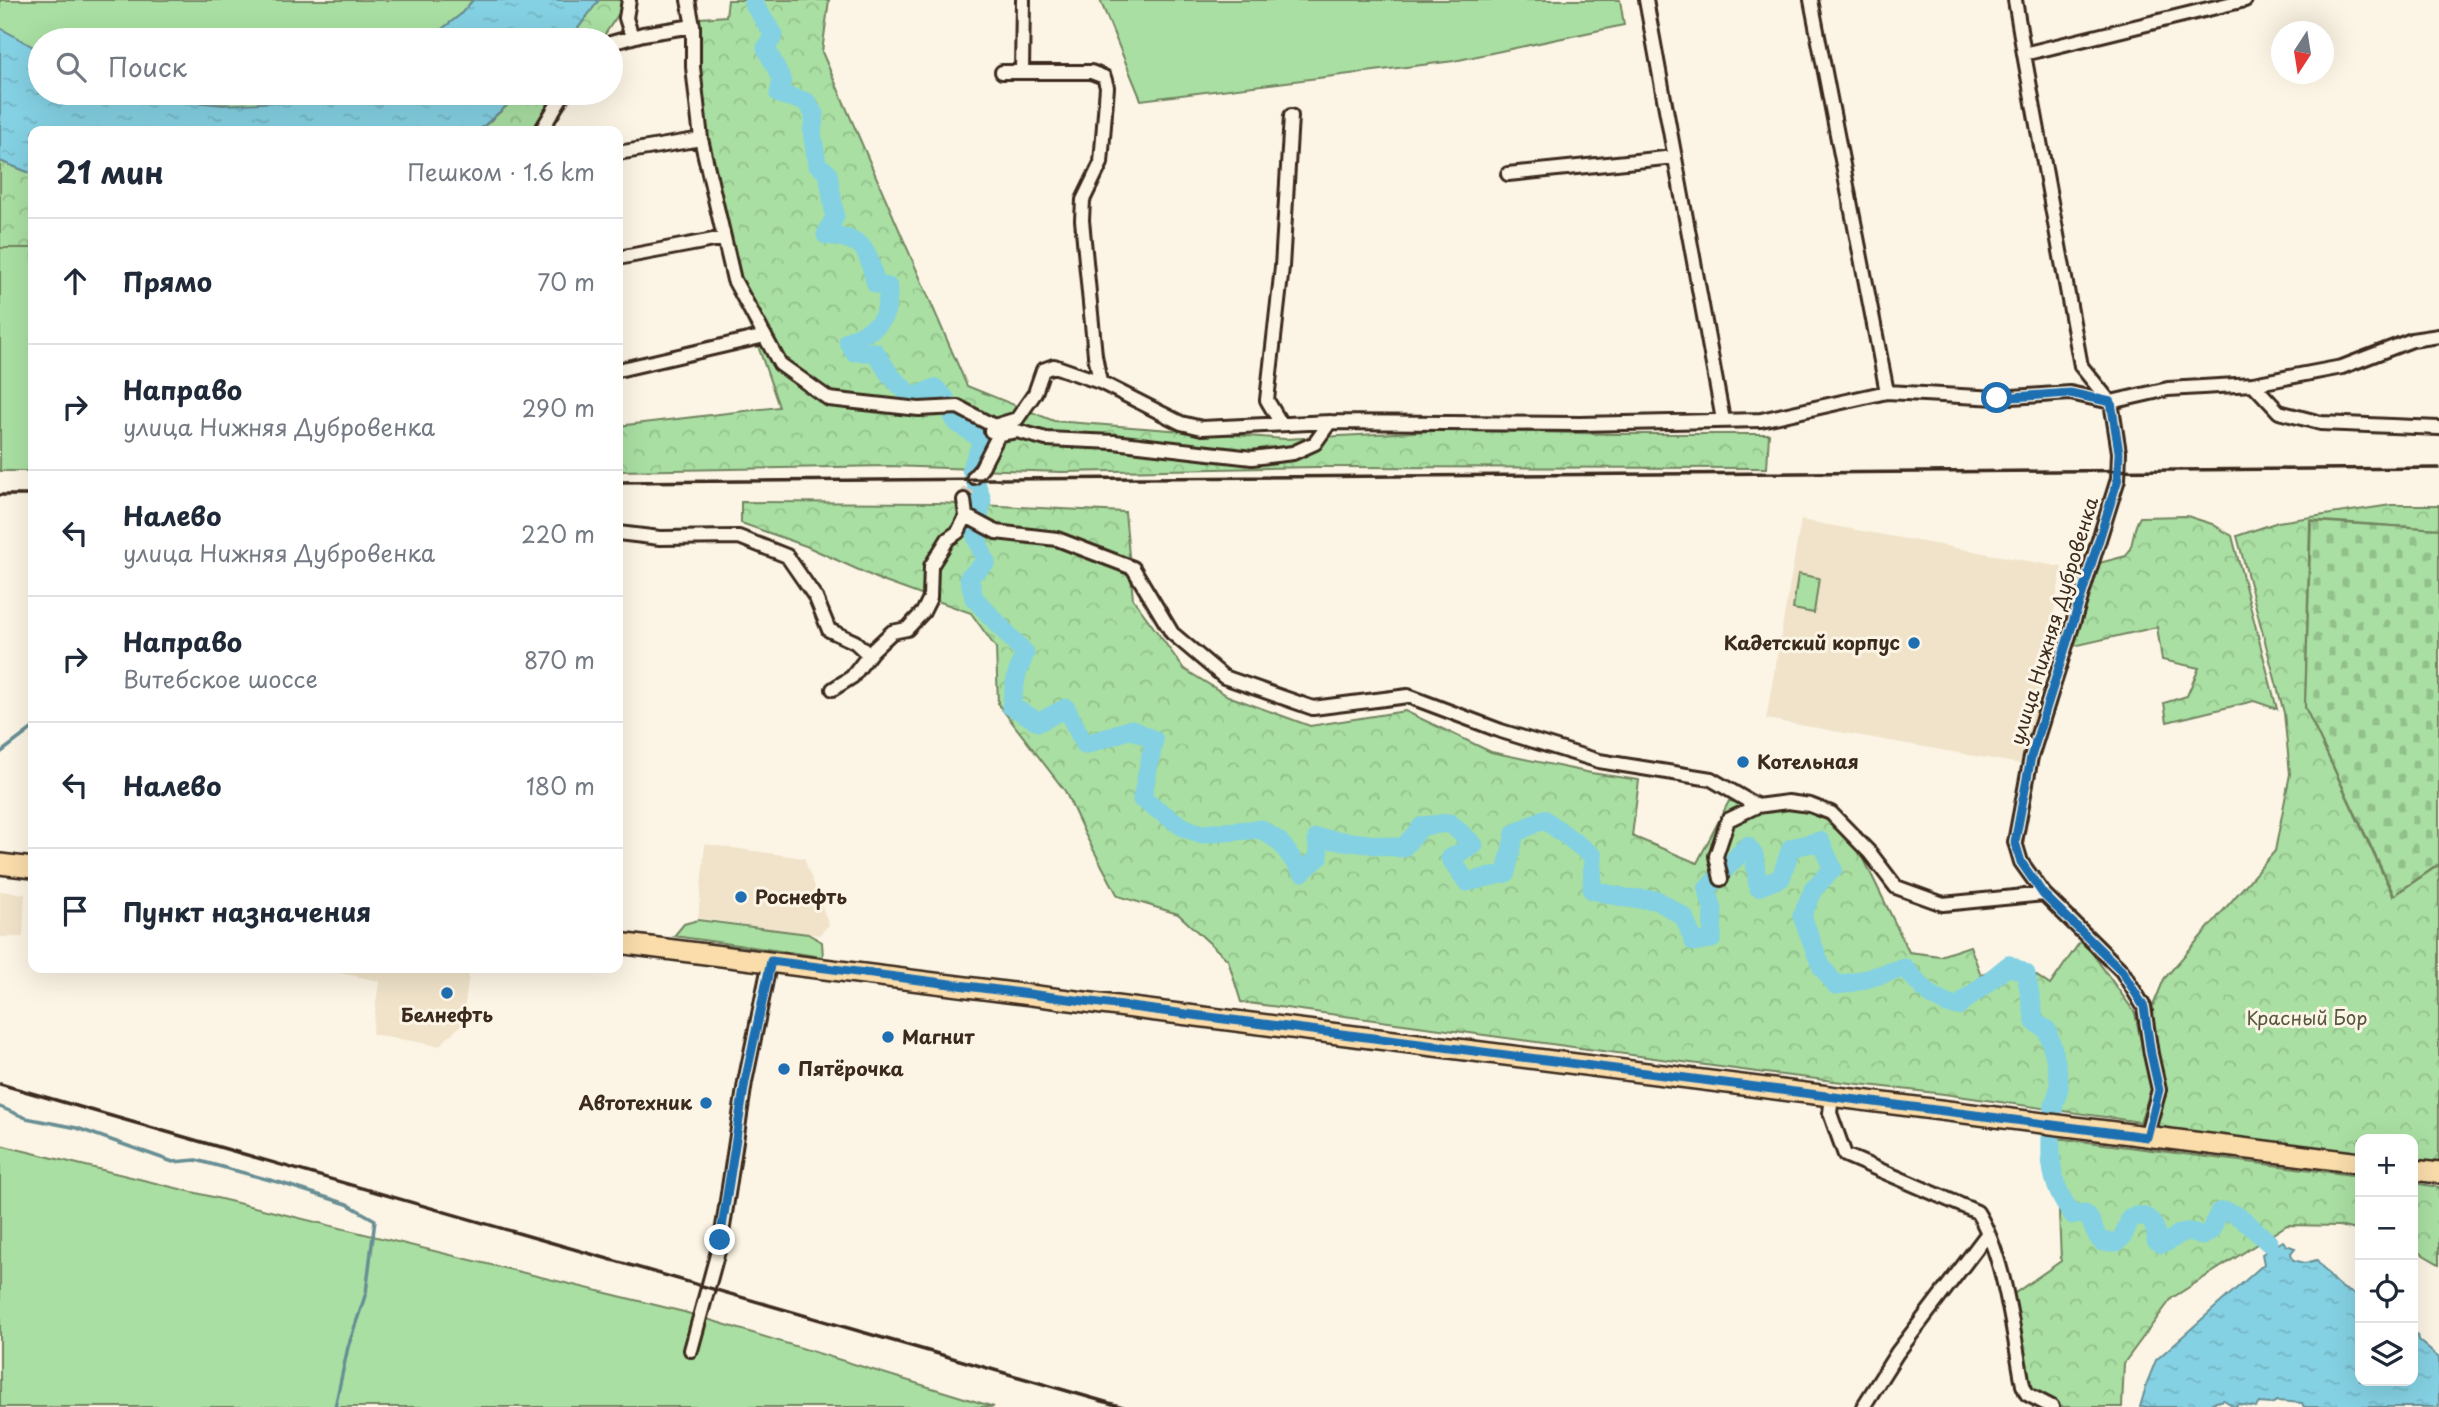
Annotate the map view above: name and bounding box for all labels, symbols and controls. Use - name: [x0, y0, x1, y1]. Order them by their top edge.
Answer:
- north arrow: [2271, 21, 2334, 84]
- search box: [28, 28, 623, 105]
- text: Поиск: [108, 47, 187, 86]
- icon: search: [52, 48, 90, 86]
- text: 21 мин: [56, 149, 164, 194]
- text: Пешком · 1.6 km: [407, 154, 595, 189]
- icon: ahead: [56, 262, 94, 300]
- text: Прямо: [123, 262, 212, 301]
- text: 70 m: [537, 264, 595, 299]
- text: Направо: [123, 370, 242, 409]
- route start: [1981, 382, 2012, 413]
- icon: right: [56, 388, 94, 426]
- text: 290 m: [522, 390, 595, 425]
- text: улица Нижняя Дубровенка: [123, 409, 435, 444]
- street label: улица Нижняя Дубровенка: [2002, 493, 2104, 748]
- text: Налево: [123, 496, 221, 535]
- icon: left: [56, 514, 94, 552]
- text: 220 m: [521, 516, 595, 551]
- text: улица Нижняя Дубровенка: [123, 535, 435, 570]
- text: Направо: [123, 622, 242, 661]
- place label: Кадетский корпус: [1724, 628, 1900, 656]
- marker: Кадетский корпус: [1906, 635, 1922, 651]
- icon: right: [56, 640, 94, 678]
- text: 870 m: [524, 642, 595, 677]
- text: Витебское шоссе: [123, 661, 318, 696]
- place label: Котельная: [1757, 747, 1859, 775]
- marker: Котельная: [1735, 754, 1751, 770]
- icon: left: [56, 766, 94, 804]
- text: Налево: [123, 766, 221, 805]
- text: 180 m: [526, 768, 595, 803]
- place label: Роснефть: [755, 882, 847, 910]
- marker: Роснефть: [733, 889, 749, 905]
- icon: arrive: [56, 892, 94, 930]
- text: Пункт назначения: [123, 892, 371, 931]
- marker: Белнефть: [439, 985, 455, 1001]
- place label: Белнефть: [401, 1000, 493, 1028]
- park label: Красный Бор: [2246, 1003, 2368, 1031]
- place label: Магнит: [902, 1022, 975, 1050]
- marker: Магнит: [880, 1029, 896, 1045]
- place label: Пятёрочка: [798, 1054, 904, 1082]
- marker: Пятёрочка: [776, 1061, 792, 1077]
- place label: Автотехник: [579, 1088, 693, 1116]
- marker: Автотехник: [698, 1095, 714, 1111]
- map controls: [2355, 1134, 2418, 1386]
- button: +: [2355, 1134, 2418, 1197]
- button: −: [2355, 1197, 2418, 1260]
- route end: [704, 1224, 735, 1255]
- button: locate: [2355, 1260, 2418, 1323]
- button: layers: [2355, 1323, 2418, 1386]

